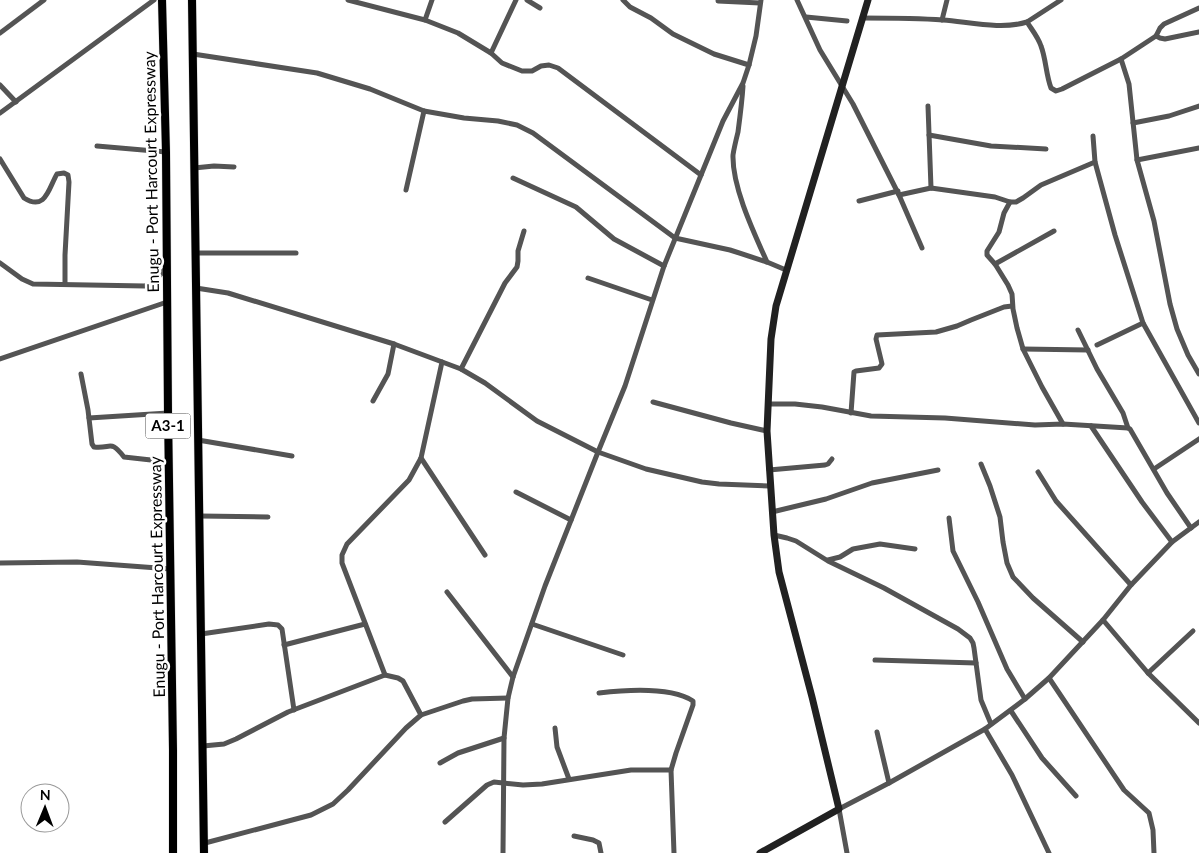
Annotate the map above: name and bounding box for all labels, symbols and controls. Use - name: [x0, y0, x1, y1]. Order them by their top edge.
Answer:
- street label: Enugu - Port Harcourt Expressway: [139, 51, 162, 293]
- road number: A3-1: [146, 414, 190, 438]
- street label: Enugu - Port Harcourt Expressway: [145, 456, 168, 698]
- north arrow: [20, 783, 70, 833]
- text: N: [40, 786, 51, 803]

